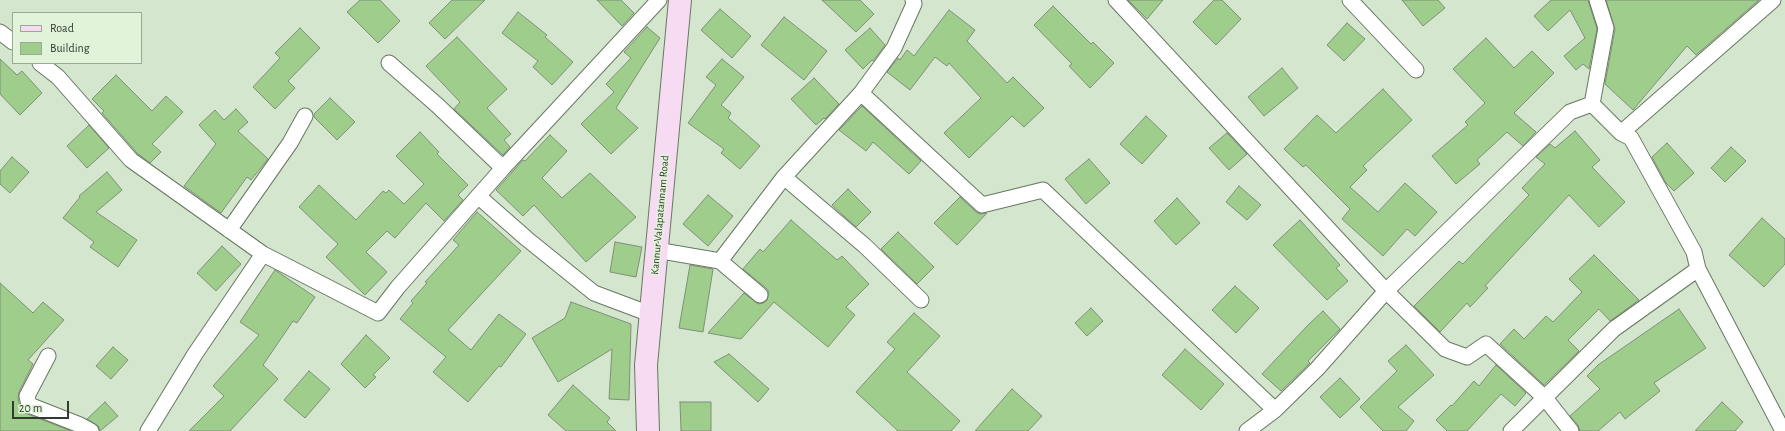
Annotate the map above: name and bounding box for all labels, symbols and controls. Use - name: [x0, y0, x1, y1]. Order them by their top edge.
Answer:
- legend: [12, 12, 142, 64]
- text: Road: [50, 22, 74, 34]
- text: Building: [50, 42, 90, 54]
- street label: Kannur-Valapatannam Road: [648, 155, 672, 275]
- scale bar: [14, 393, 71, 419]
- text: 20 m: [19, 402, 42, 414]

